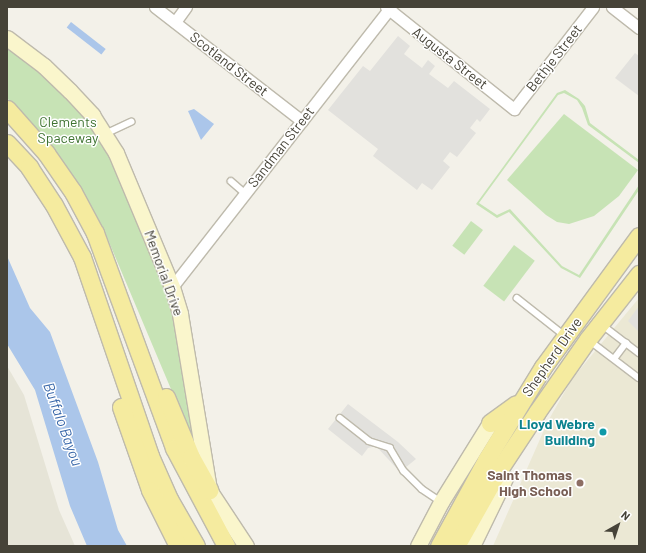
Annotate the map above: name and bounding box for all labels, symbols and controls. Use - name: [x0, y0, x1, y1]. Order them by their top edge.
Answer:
- street label: Bethje Street: [523, 21, 585, 95]
- street label: Augusta Street: [409, 23, 491, 93]
- street label: Scotland Street: [187, 28, 271, 100]
- street label: Sandman Street: [244, 103, 318, 191]
- park label: Clements Spaceway: [37, 114, 99, 146]
- street label: Memorial Drive: [141, 228, 187, 318]
- street label: Shepherd Drive: [519, 314, 585, 400]
- water label: Buffalo Bayou: [40, 380, 86, 468]
- place label: Lloyd Webre Building: [519, 416, 595, 448]
- marker: Lloyd Webre Building: [598, 427, 608, 437]
- place label: Saint Thomas High School: [487, 467, 572, 500]
- marker: Saint Thomas High School: [575, 478, 585, 488]
- north arrow: [598, 505, 638, 545]
- text: N: [619, 508, 633, 523]

